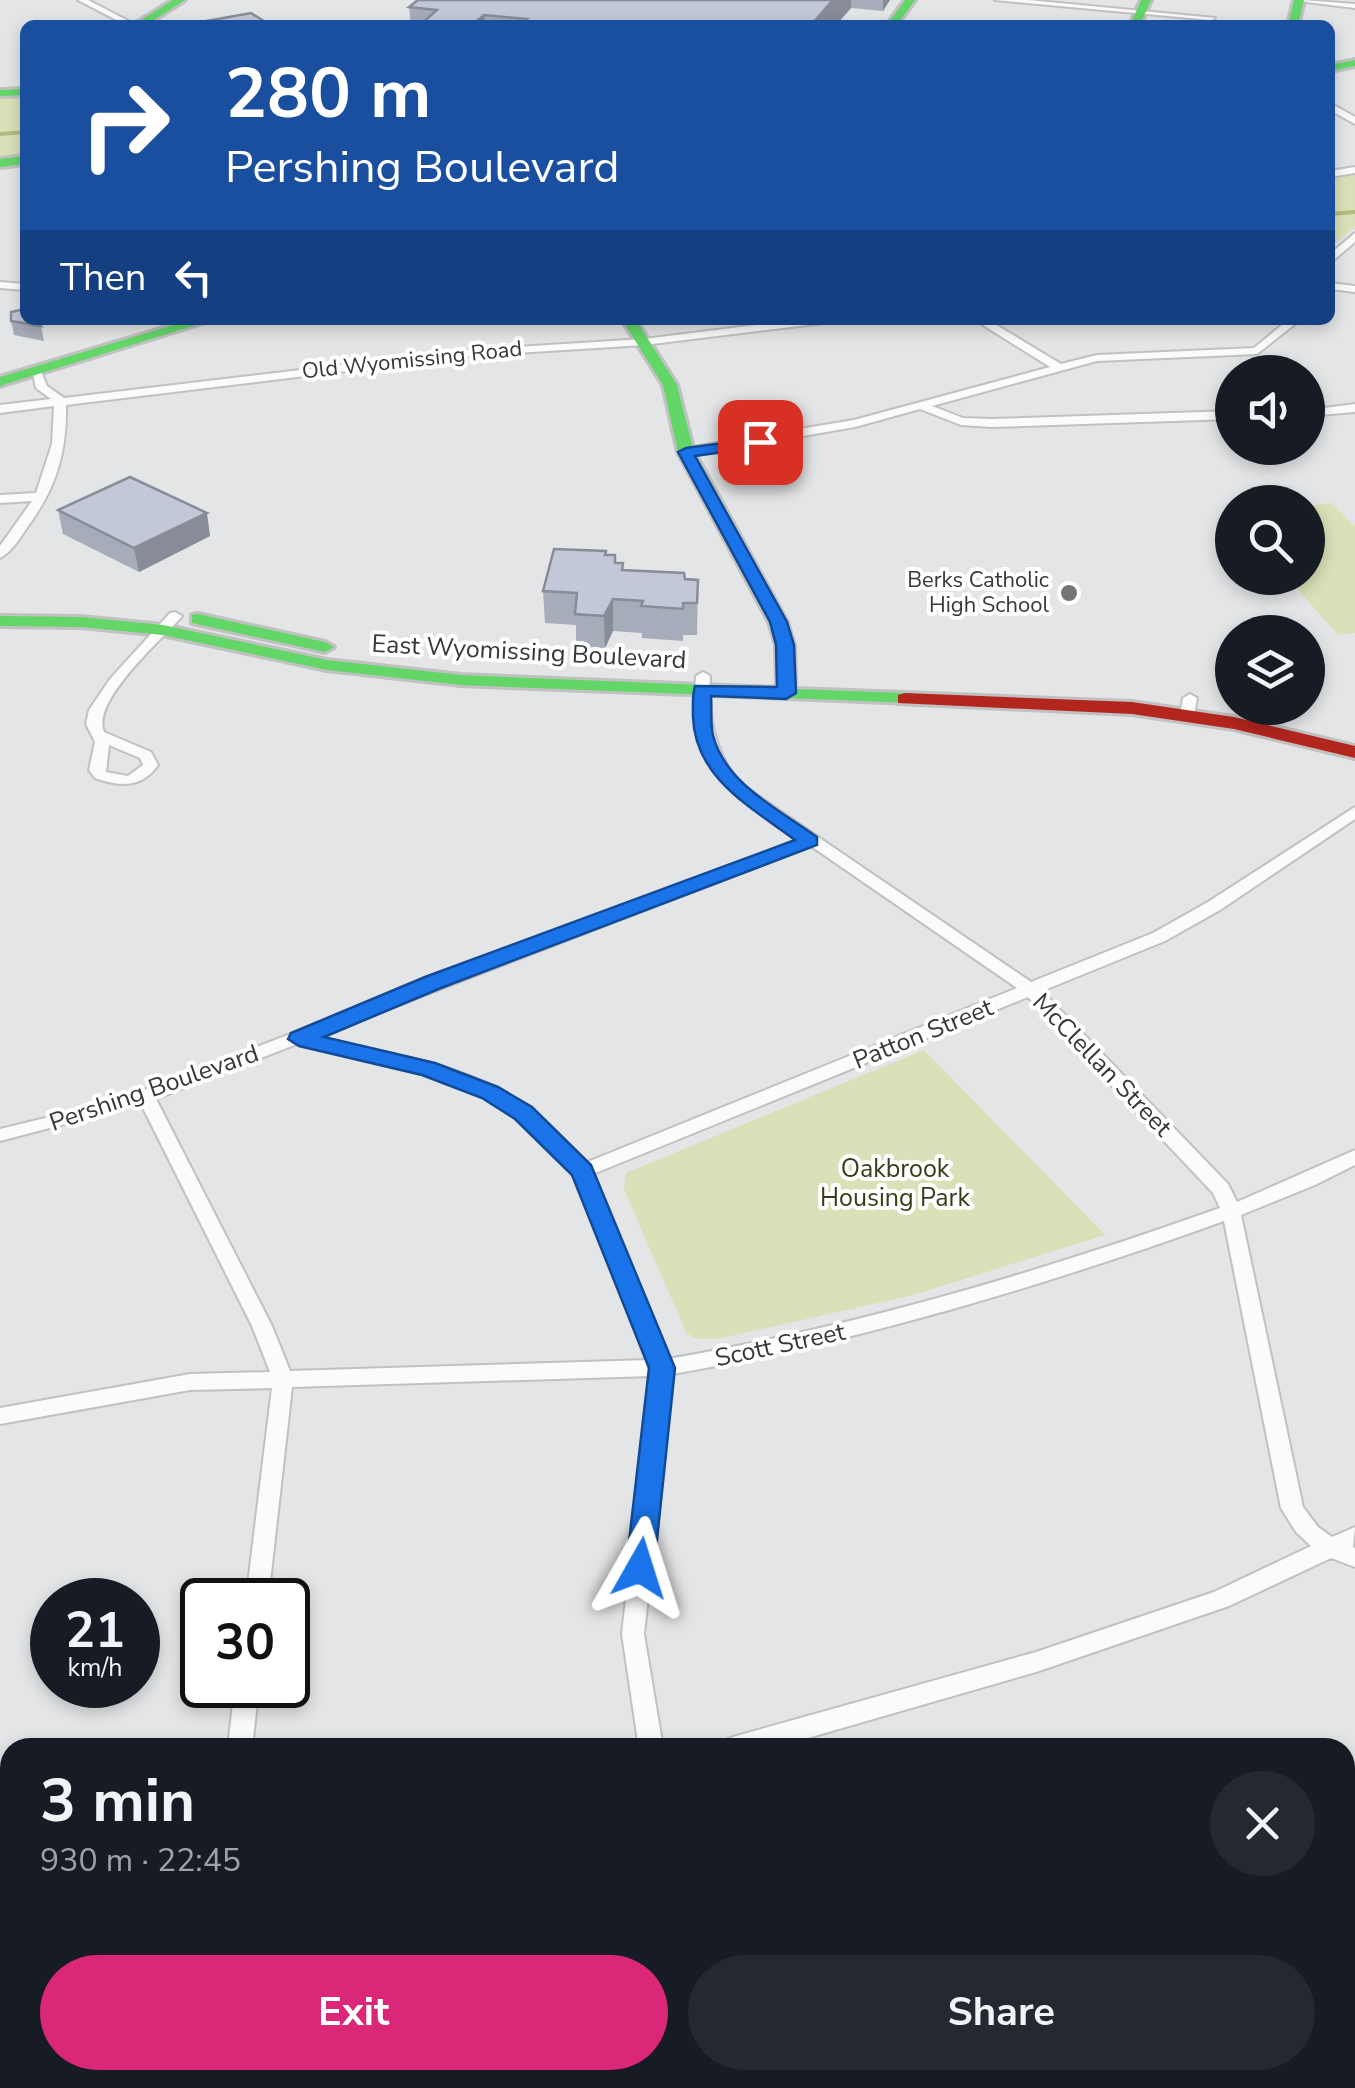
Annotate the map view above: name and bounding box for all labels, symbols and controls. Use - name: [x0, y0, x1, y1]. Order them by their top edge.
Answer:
- text: 280 m: [225, 46, 431, 142]
- icon: right: [60, 60, 190, 190]
- text: Pershing Boulevard: [225, 137, 620, 198]
- icon: left: [166, 250, 221, 305]
- text: Then: [60, 252, 146, 303]
- street label: Old Wyomissing Road: [300, 334, 524, 386]
- map controls: [1215, 355, 1325, 725]
- button: sound: [1215, 355, 1325, 465]
- pin: [718, 400, 803, 485]
- icon: arrive: [733, 415, 788, 470]
- button: search: [1215, 485, 1325, 595]
- place label: Berks Catholic High School: [907, 565, 1049, 620]
- marker: Berks Catholic High School: [1058, 582, 1080, 604]
- button: layers: [1215, 615, 1325, 725]
- street label: East Wyomissing Boulevard: [371, 627, 687, 677]
- street label: McClellan Street: [1025, 986, 1179, 1144]
- street label: Patton Street: [848, 990, 998, 1078]
- street label: Pershing Boulevard: [45, 1036, 263, 1140]
- park label: Oakbrook Housing Park: [820, 1152, 970, 1215]
- street label: Scott Street: [712, 1315, 848, 1375]
- position arrow: [588, 1516, 692, 1620]
- speed limit sign: 30: [180, 1578, 310, 1708]
- text: 21: [65, 1596, 125, 1665]
- text: km/h: [67, 1651, 123, 1685]
- text: 3 min: [40, 1760, 195, 1842]
- button: close: [1210, 1771, 1315, 1876]
- text: 930 m · 22:45: [40, 1839, 241, 1882]
- button: Exit: [40, 1955, 668, 2070]
- button: Share: [688, 1955, 1315, 2070]

